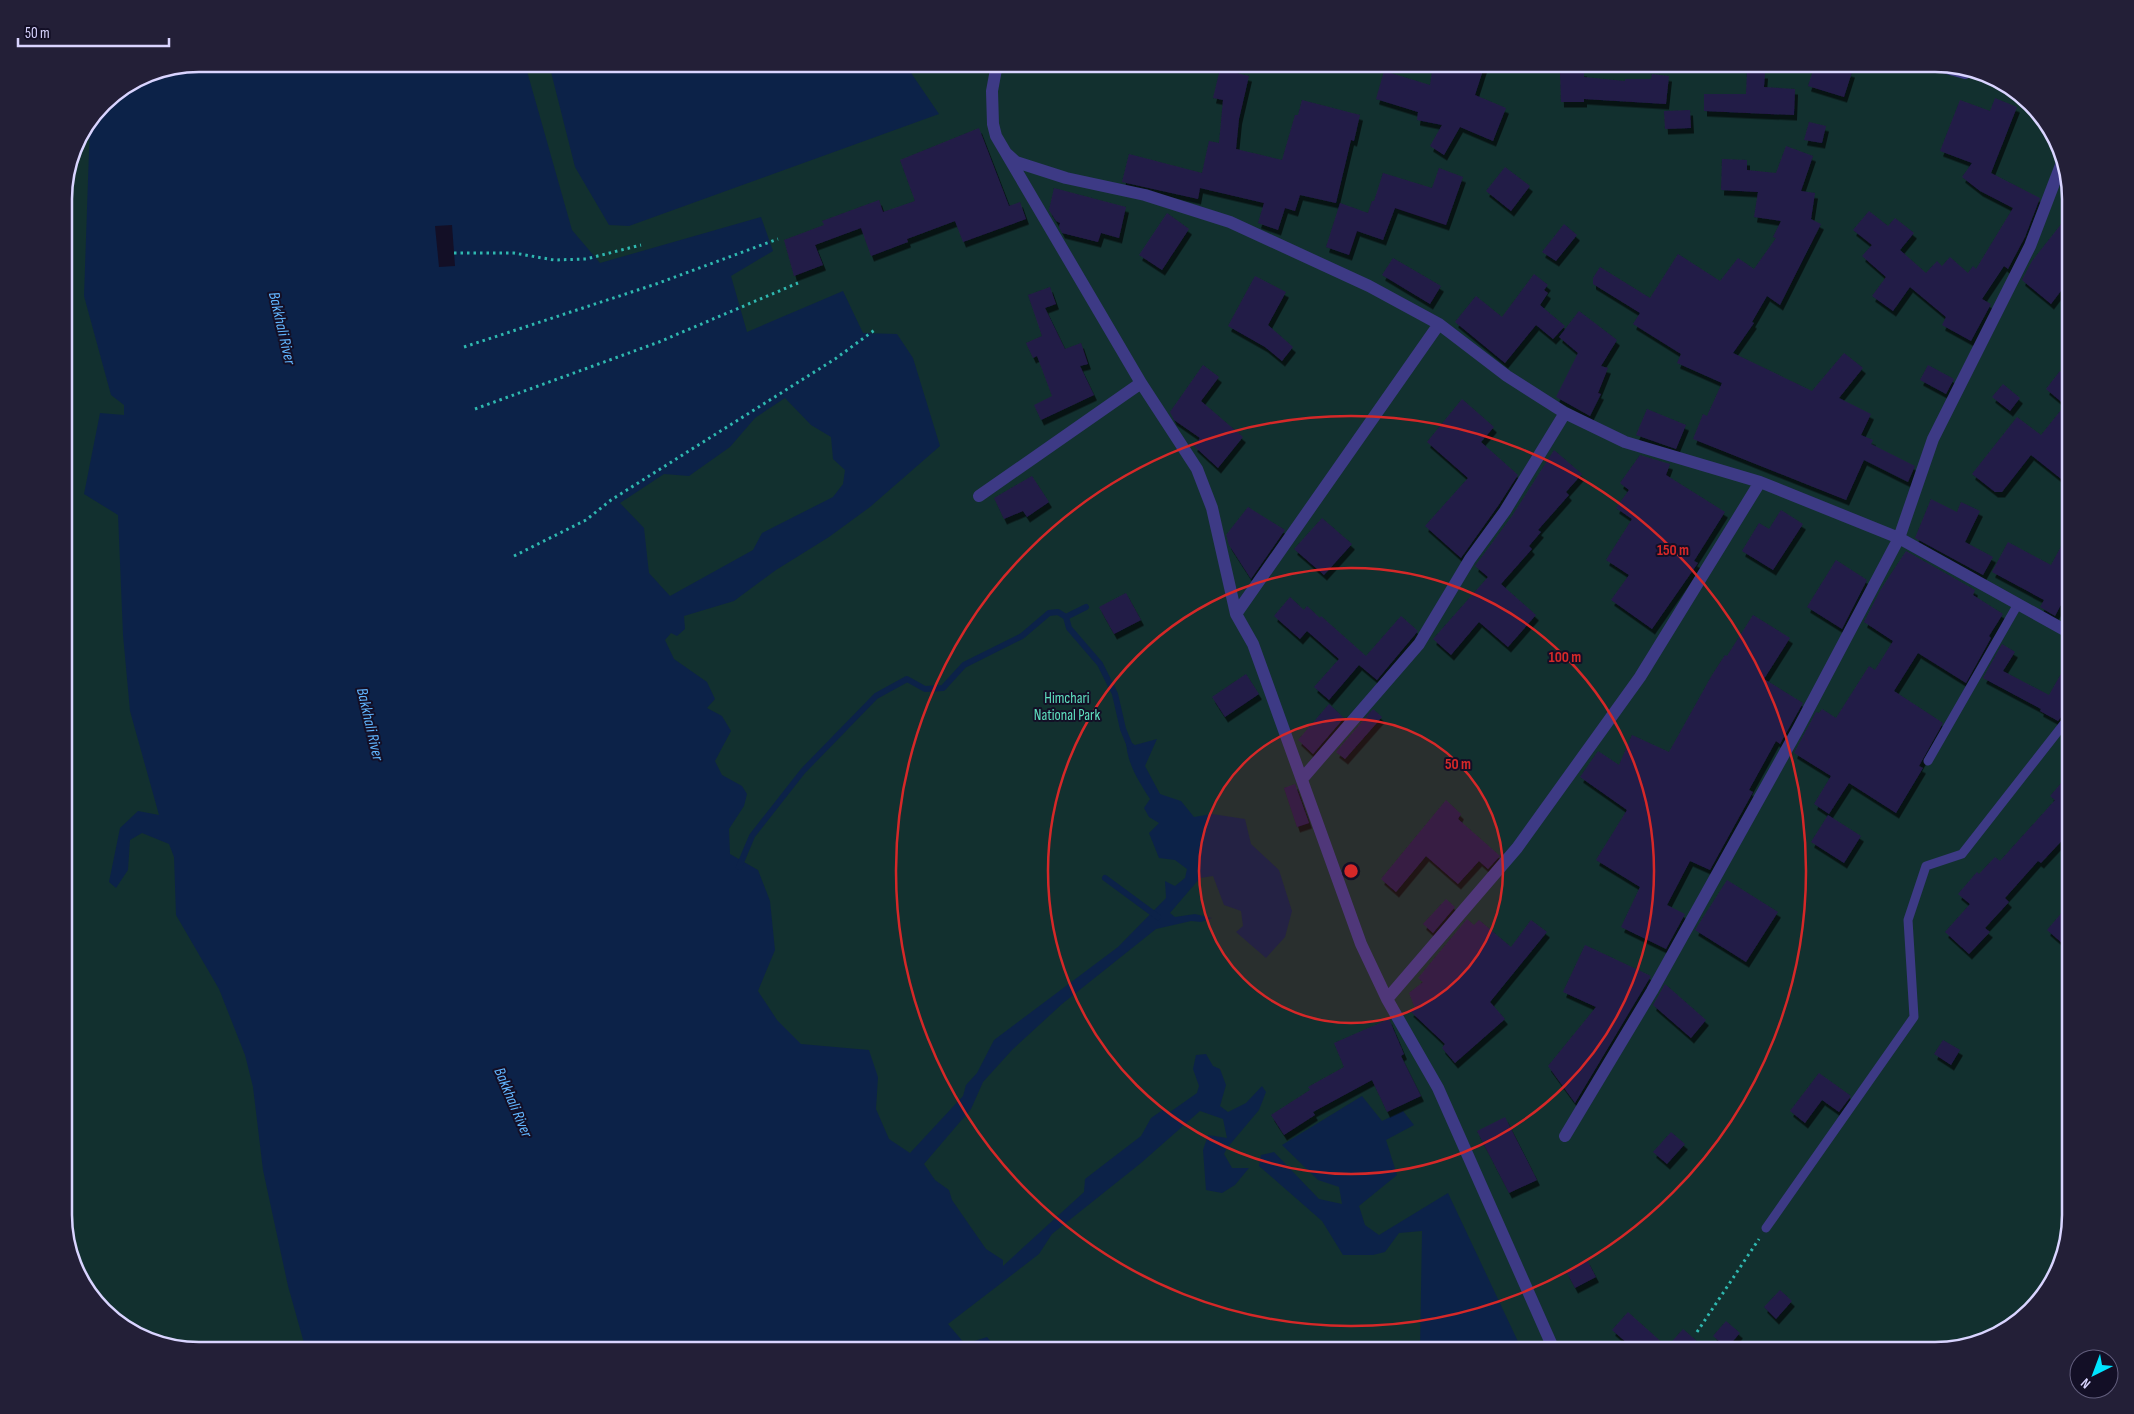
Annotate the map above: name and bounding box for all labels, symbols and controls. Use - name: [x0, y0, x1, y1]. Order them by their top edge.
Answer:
- scale bar: [18, 15, 169, 47]
- text: 50 m: [25, 24, 50, 43]
- water label: Bakkhali River: [264, 290, 299, 367]
- text: 150 m: [1657, 541, 1689, 560]
- text: 100 m: [1549, 648, 1581, 667]
- water label: Bakkhali River: [352, 686, 387, 763]
- park label: Himchari National Park: [1034, 689, 1100, 725]
- text: 50 m: [1445, 755, 1471, 774]
- centre of rings: [1342, 862, 1360, 880]
- water label: Bakkhali River: [489, 1065, 536, 1141]
- north arrow: [2069, 1349, 2119, 1399]
- text: N: [2077, 1374, 2094, 1392]

